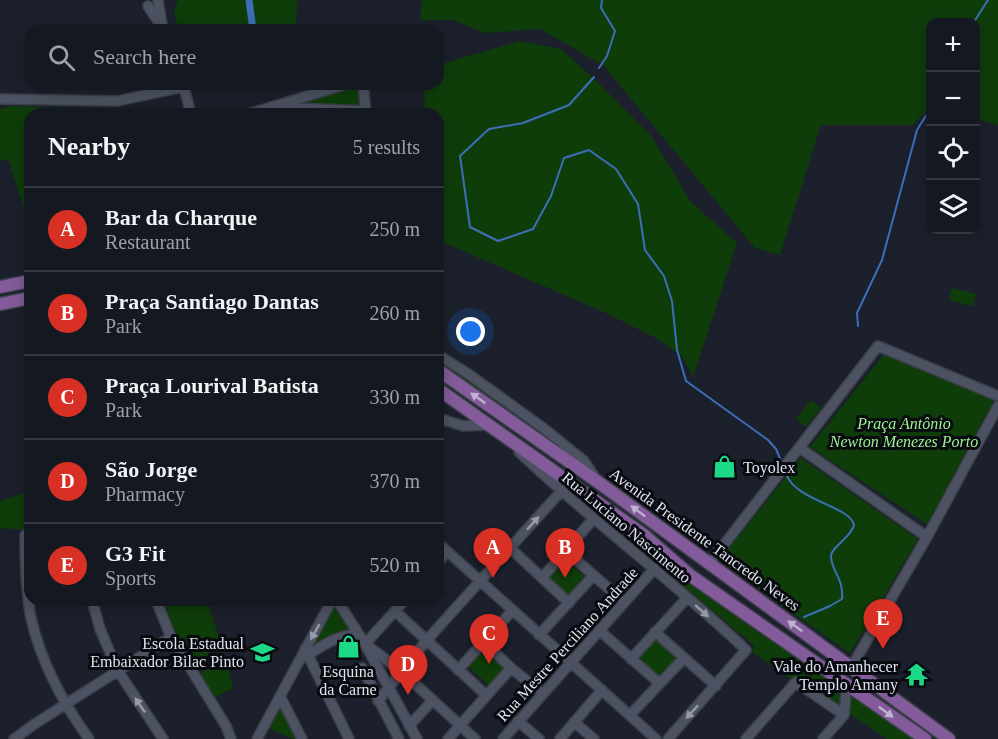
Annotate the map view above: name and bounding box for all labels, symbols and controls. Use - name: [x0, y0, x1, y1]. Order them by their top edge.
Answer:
- map controls: [926, 18, 980, 234]
- button: +: [926, 18, 980, 72]
- search box: [24, 24, 444, 90]
- icon: search: [45, 41, 78, 74]
- text: Search here: [93, 44, 196, 69]
- button: −: [926, 72, 980, 126]
- button: locate: [926, 126, 980, 180]
- text: Nearby: [48, 132, 130, 161]
- text: 5 results: [353, 136, 420, 158]
- button: layers: [926, 180, 980, 234]
- text: Bar da Charque: [105, 205, 257, 230]
- text: A: [60, 218, 75, 240]
- text: 250 m: [369, 218, 420, 240]
- text: Restaurant: [105, 231, 191, 253]
- text: Praça Santiago Dantas: [105, 289, 319, 314]
- text: B: [61, 302, 74, 324]
- text: 260 m: [369, 302, 420, 324]
- text: Park: [105, 315, 142, 337]
- your location: [456, 317, 485, 346]
- text: Praça Lourival Batista: [105, 373, 319, 398]
- text: C: [60, 386, 75, 408]
- text: 330 m: [369, 386, 420, 408]
- one-way arrow: [471, 392, 487, 404]
- text: Park: [105, 399, 142, 421]
- park label: Praça Antônio Newton Menezes Porto: [829, 415, 978, 450]
- shop icon: Toyolex: [712, 454, 738, 480]
- text: São Jorge: [105, 457, 197, 482]
- place label: Toyolex: [743, 459, 795, 477]
- street label: Avenida Presidente Tancredo Neves: [606, 465, 803, 614]
- street label: Rua Luciano Nascimento: [559, 469, 694, 586]
- text: D: [60, 470, 75, 492]
- text: 370 m: [369, 470, 420, 492]
- text: Pharmacy: [105, 483, 185, 505]
- one-way arrow: [630, 505, 646, 517]
- one-way arrow: [526, 515, 540, 530]
- pin: A: [474, 528, 512, 578]
- pin: B: [546, 528, 584, 578]
- text: G3 Fit: [105, 541, 166, 566]
- text: E: [61, 554, 74, 576]
- text: 520 m: [369, 554, 420, 576]
- street label: Rua Mestre Perciliano Andrade: [494, 564, 641, 725]
- text: Sports: [105, 567, 156, 589]
- pin: E: [864, 600, 902, 649]
- one-way arrow: [694, 604, 709, 617]
- pin: C: [470, 614, 508, 664]
- one-way arrow: [788, 620, 804, 632]
- one-way arrow: [309, 624, 320, 640]
- shop icon: Esquina da Carne: [335, 633, 361, 659]
- place label: Escola Estadual Embaixador Bilac Pinto: [90, 635, 245, 670]
- school or university icon: Escola Estadual Embaixador Bilac Pinto: [249, 639, 275, 665]
- pin: D: [388, 646, 428, 695]
- place label: Vale do Amanhecer Templo Amany: [773, 658, 899, 694]
- temple icon: Vale do Amanhecer Templo Amany: [903, 662, 929, 688]
- place label: Esquina da Carne: [319, 663, 377, 698]
- one-way arrow: [135, 697, 146, 713]
- one-way arrow: [685, 705, 699, 720]
- one-way arrow: [877, 706, 893, 718]

